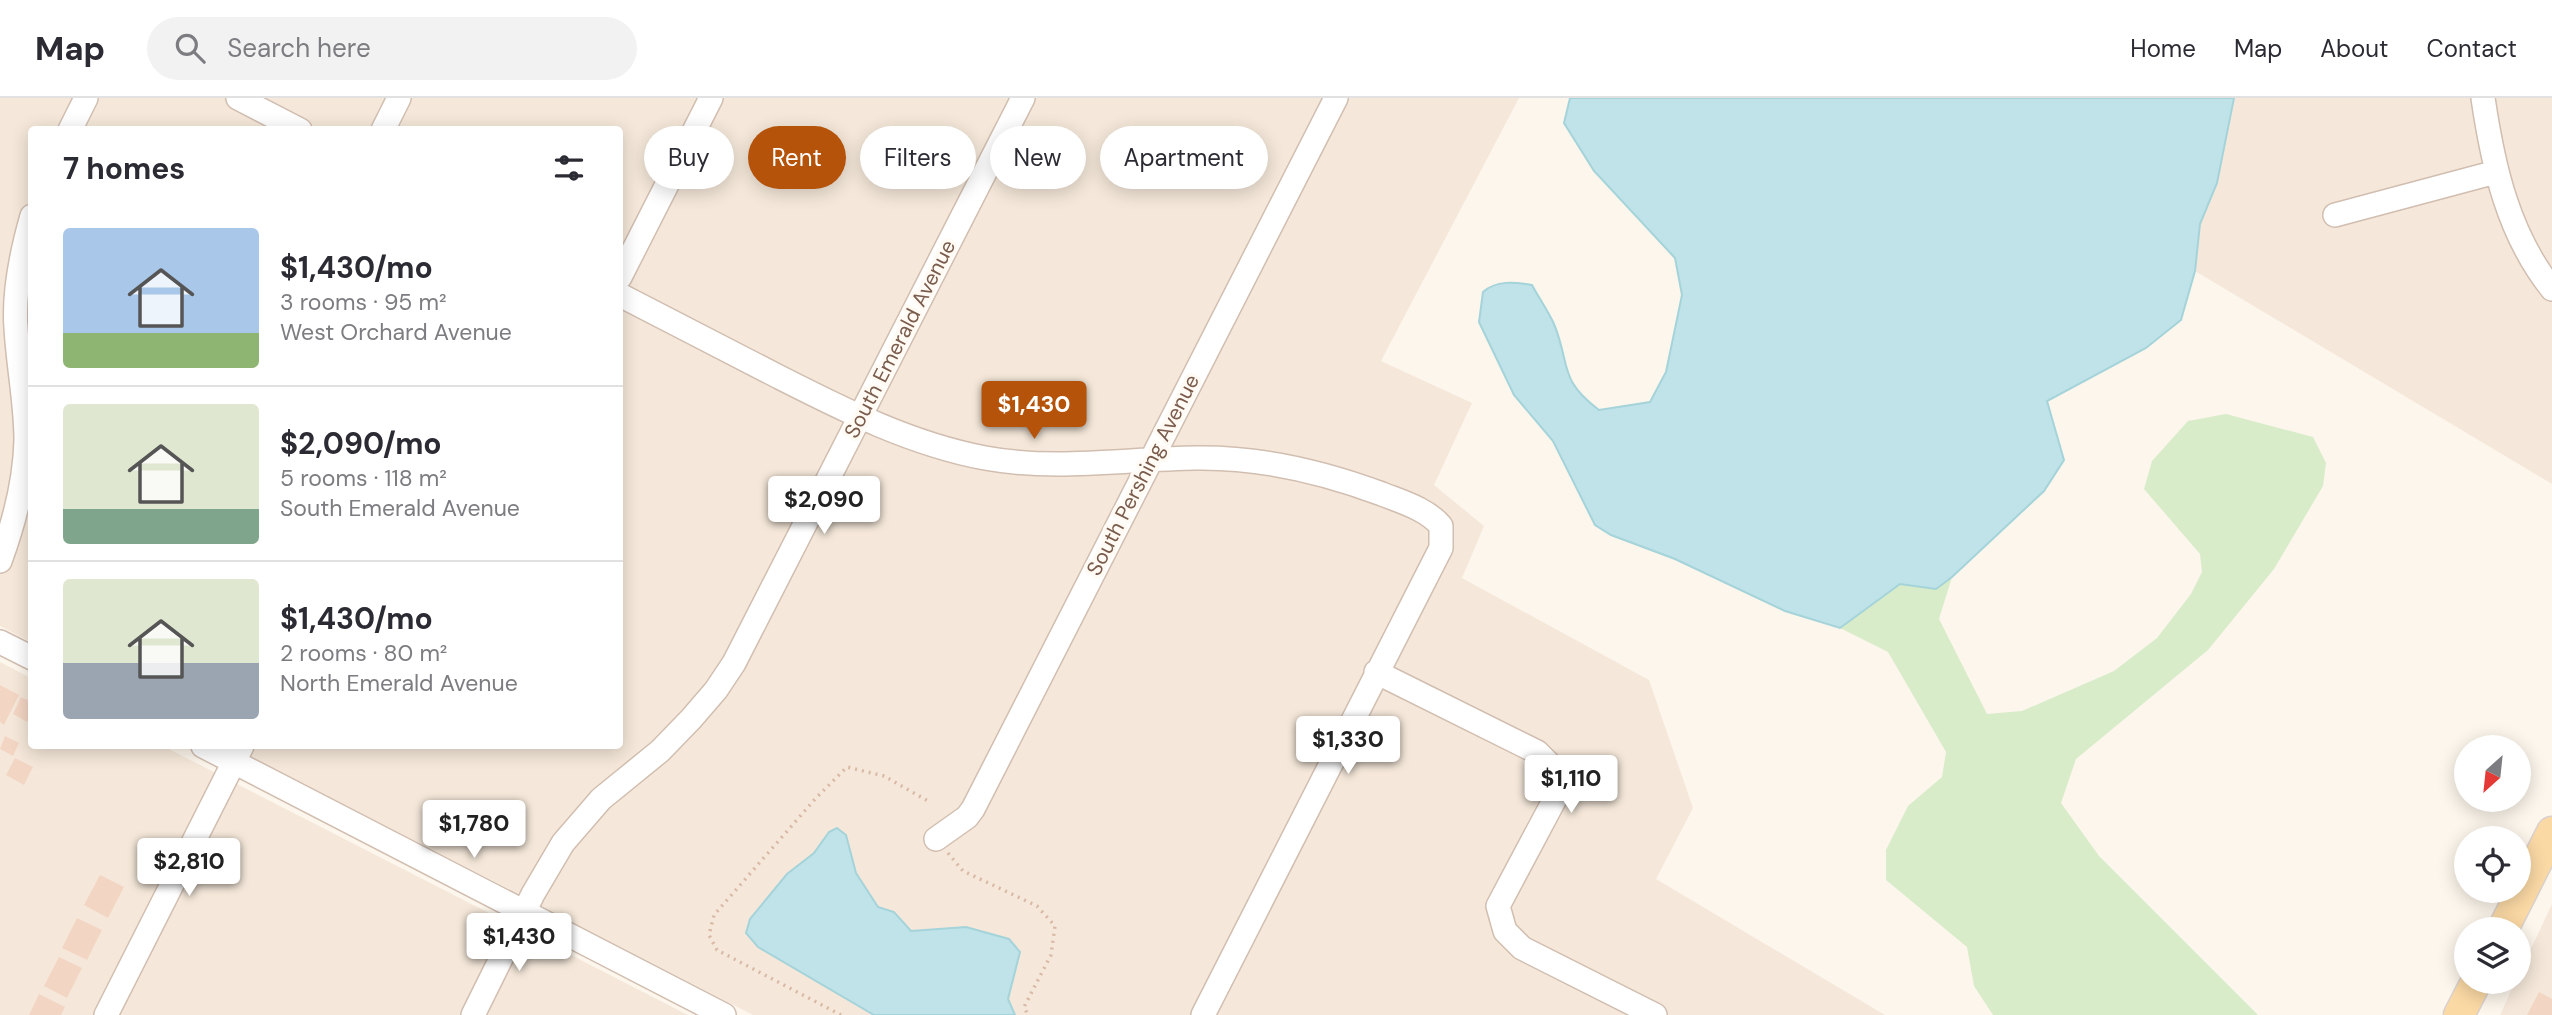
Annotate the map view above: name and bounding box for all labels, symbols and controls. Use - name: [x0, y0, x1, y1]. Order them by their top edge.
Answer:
- search box: [147, 17, 637, 80]
- text: Map: [35, 27, 105, 70]
- icon: search: [171, 29, 209, 67]
- text: Search here: [227, 31, 371, 65]
- text: Home: [2130, 33, 2196, 64]
- text: Map: [2234, 33, 2282, 64]
- text: About: [2320, 33, 2389, 64]
- text: Contact: [2427, 33, 2517, 64]
- chip: Buy: [644, 126, 734, 189]
- chip: Rent: [748, 126, 846, 189]
- chip: Filters: [860, 126, 976, 189]
- chip: New: [990, 126, 1086, 189]
- chip: Apartment: [1100, 126, 1268, 189]
- text: 7 homes: [63, 149, 185, 188]
- icon: filters: [550, 149, 588, 187]
- street label: South Emerald Avenue: [838, 235, 962, 443]
- text: $1,430/mo: [280, 248, 433, 287]
- icon: home: [119, 256, 203, 340]
- text: 3 rooms · 95 m²: [280, 287, 447, 317]
- text: West Orchard Avenue: [280, 317, 512, 347]
- street label: South Pershing Avenue: [1080, 370, 1206, 580]
- pin: $1,430: [977, 382, 1091, 441]
- text: $1,430: [998, 389, 1070, 419]
- text: $2,090/mo: [280, 424, 442, 463]
- icon: home: [119, 432, 203, 516]
- text: 5 rooms · 118 m²: [280, 463, 447, 493]
- pin: $2,090: [767, 476, 881, 536]
- text: $2,090: [784, 484, 864, 514]
- text: South Emerald Avenue: [280, 493, 520, 523]
- text: $1,430/mo: [280, 599, 433, 638]
- icon: home: [119, 607, 203, 691]
- text: 2 rooms · 80 m²: [280, 638, 447, 668]
- text: North Emerald Avenue: [280, 668, 518, 698]
- pin: $1,330: [1291, 716, 1405, 776]
- text: $1,330: [1312, 724, 1384, 754]
- north arrow: [2454, 735, 2530, 812]
- map controls: [2454, 735, 2531, 994]
- pin: $1,110: [1514, 756, 1628, 815]
- text: $1,110: [1541, 763, 1601, 793]
- pin: $1,780: [417, 800, 531, 860]
- text: $1,780: [439, 808, 509, 838]
- button: locate: [2454, 826, 2531, 903]
- pin: $2,810: [132, 838, 246, 898]
- text: $2,810: [153, 846, 225, 876]
- pin: $1,430: [462, 914, 576, 973]
- button: layers: [2454, 917, 2531, 994]
- text: $1,430: [483, 921, 555, 951]

